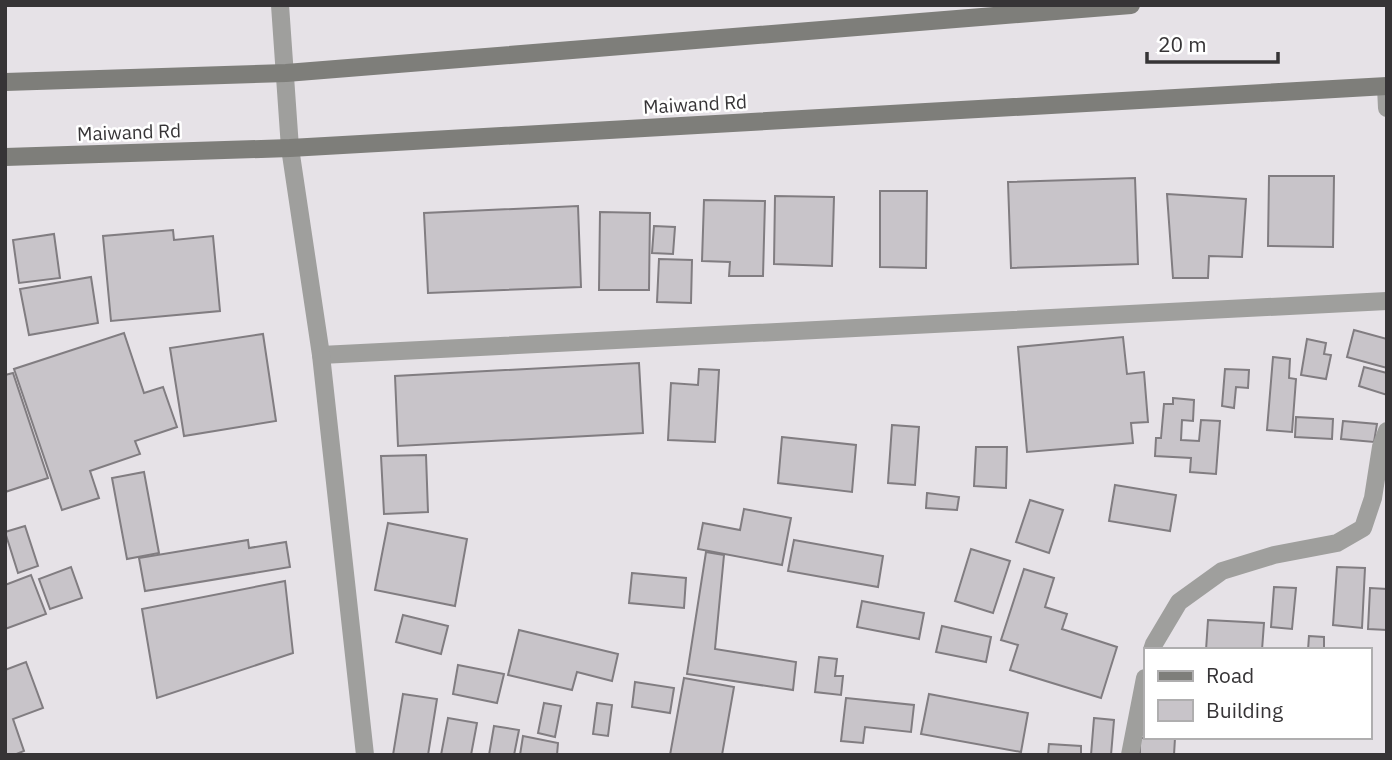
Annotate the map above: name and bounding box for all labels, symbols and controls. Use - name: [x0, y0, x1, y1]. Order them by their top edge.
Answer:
- scale bar: [1147, 21, 1278, 65]
- text: 20 m: [1158, 30, 1207, 58]
- street label: Maiwand Rd: [642, 89, 748, 119]
- street label: Maiwand Rd: [77, 118, 181, 146]
- legend: [1144, 648, 1371, 739]
- text: Road: [1206, 661, 1254, 689]
- text: Building: [1206, 696, 1283, 724]

